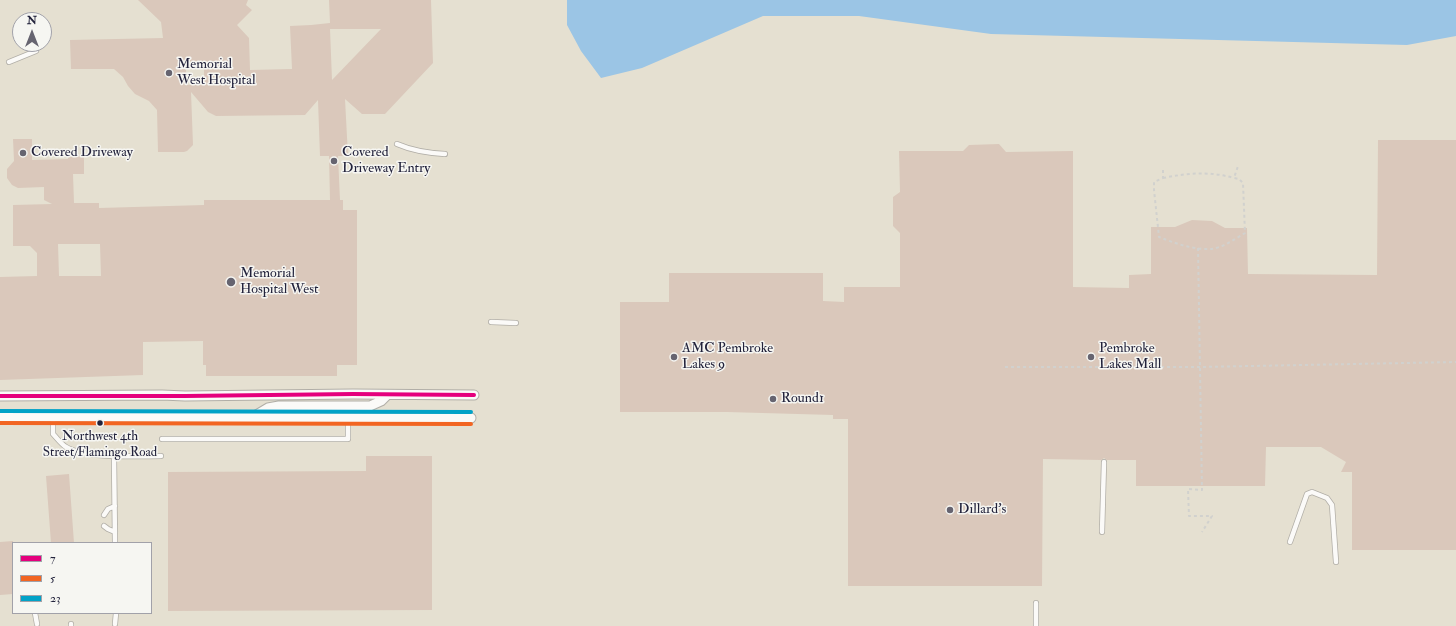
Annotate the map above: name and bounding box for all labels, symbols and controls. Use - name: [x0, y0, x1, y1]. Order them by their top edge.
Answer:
- north arrow: [12, 12, 52, 52]
- text: N: [27, 14, 37, 27]
- place label: Memorial West Hospital: [177, 57, 255, 90]
- marker: Memorial West Hospital: [164, 68, 174, 78]
- place label: Covered Driveway: [31, 145, 133, 161]
- place label: Covered Driveway Entry: [342, 145, 430, 178]
- marker: Covered Driveway: [18, 148, 28, 158]
- marker: Covered Driveway Entry: [329, 156, 339, 166]
- place label: Memorial Hospital West: [240, 266, 318, 298]
- marker: Memorial Hospital West: [225, 276, 237, 288]
- place label: AMC Pembroke Lakes 9: [682, 341, 773, 374]
- place label: Pembroke Lakes Mall: [1099, 341, 1161, 374]
- marker: AMC Pembroke Lakes 9: [669, 352, 679, 362]
- marker: Pembroke Lakes Mall: [1086, 352, 1096, 362]
- place label: Round1: [781, 391, 824, 407]
- marker: Round1: [768, 394, 778, 404]
- marker: Northwest 4th Street/Flamingo Road: [95, 418, 105, 428]
- place label: Northwest 4th Street/Flamingo Road: [43, 429, 157, 460]
- place label: Dillard's: [958, 502, 1006, 518]
- marker: Dillard's: [945, 505, 955, 515]
- legend: [12, 542, 152, 614]
- text: 7: [50, 551, 56, 566]
- text: 5: [50, 571, 55, 586]
- text: 23: [50, 591, 61, 606]

